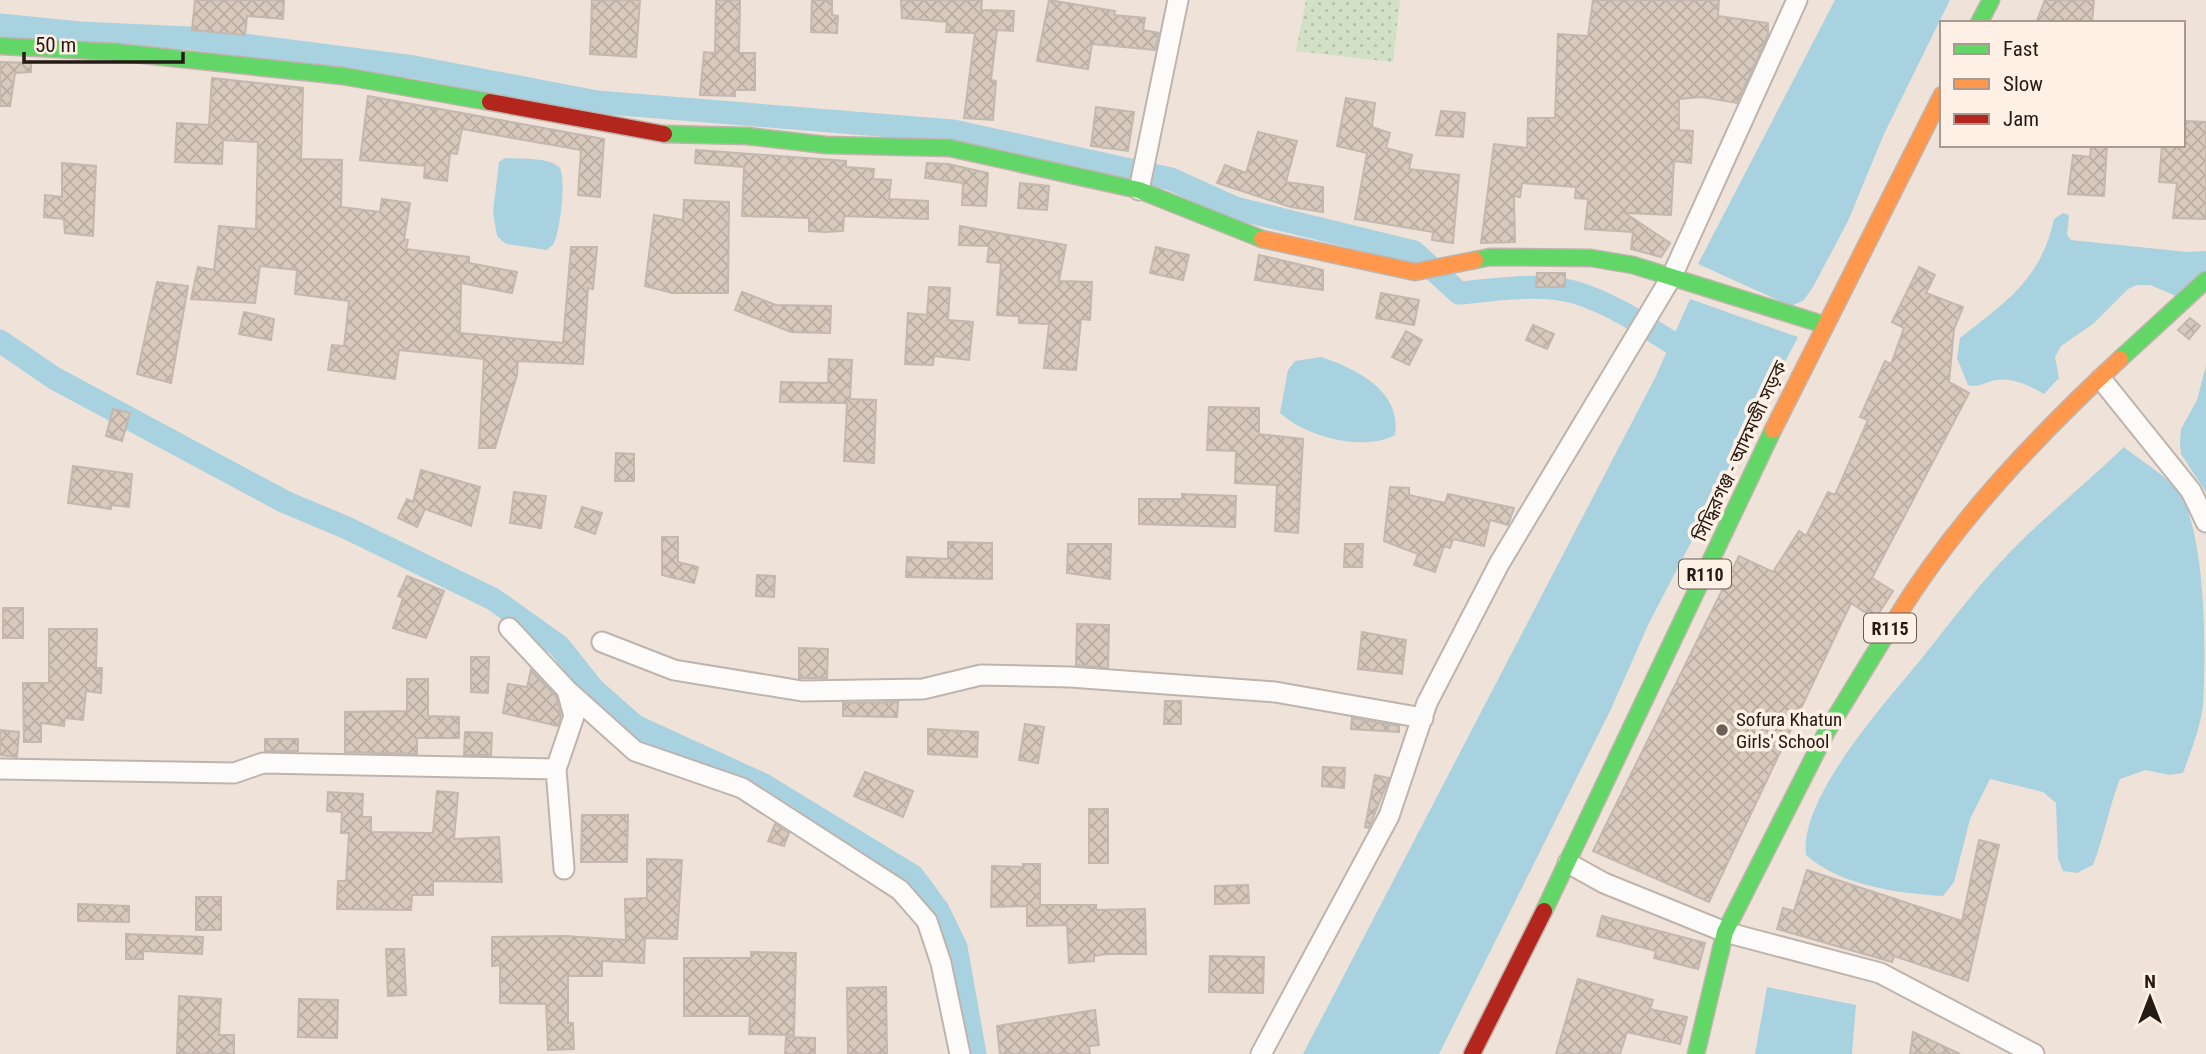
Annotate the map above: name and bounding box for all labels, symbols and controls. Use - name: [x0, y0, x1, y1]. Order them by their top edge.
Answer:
- scale bar: [24, 21, 184, 65]
- legend: [1940, 21, 2185, 147]
- text: 50 m: [35, 33, 76, 57]
- text: Fast: [2003, 37, 2039, 61]
- text: Slow: [2003, 72, 2043, 96]
- text: Jam: [2003, 107, 2039, 131]
- street label: সিদ্ধিরগঞ্জ - আদমজী সড়ক: [1688, 357, 1792, 546]
- road number: R110: [1679, 560, 1731, 588]
- road number: R115: [1864, 614, 1916, 642]
- place label: Sofura Khatun Girls' School: [1736, 708, 1842, 753]
- marker: Sofura Khatun Girls' School: [1714, 722, 1730, 738]
- north arrow: [2115, 963, 2185, 1033]
- text: N: [2144, 970, 2156, 993]

